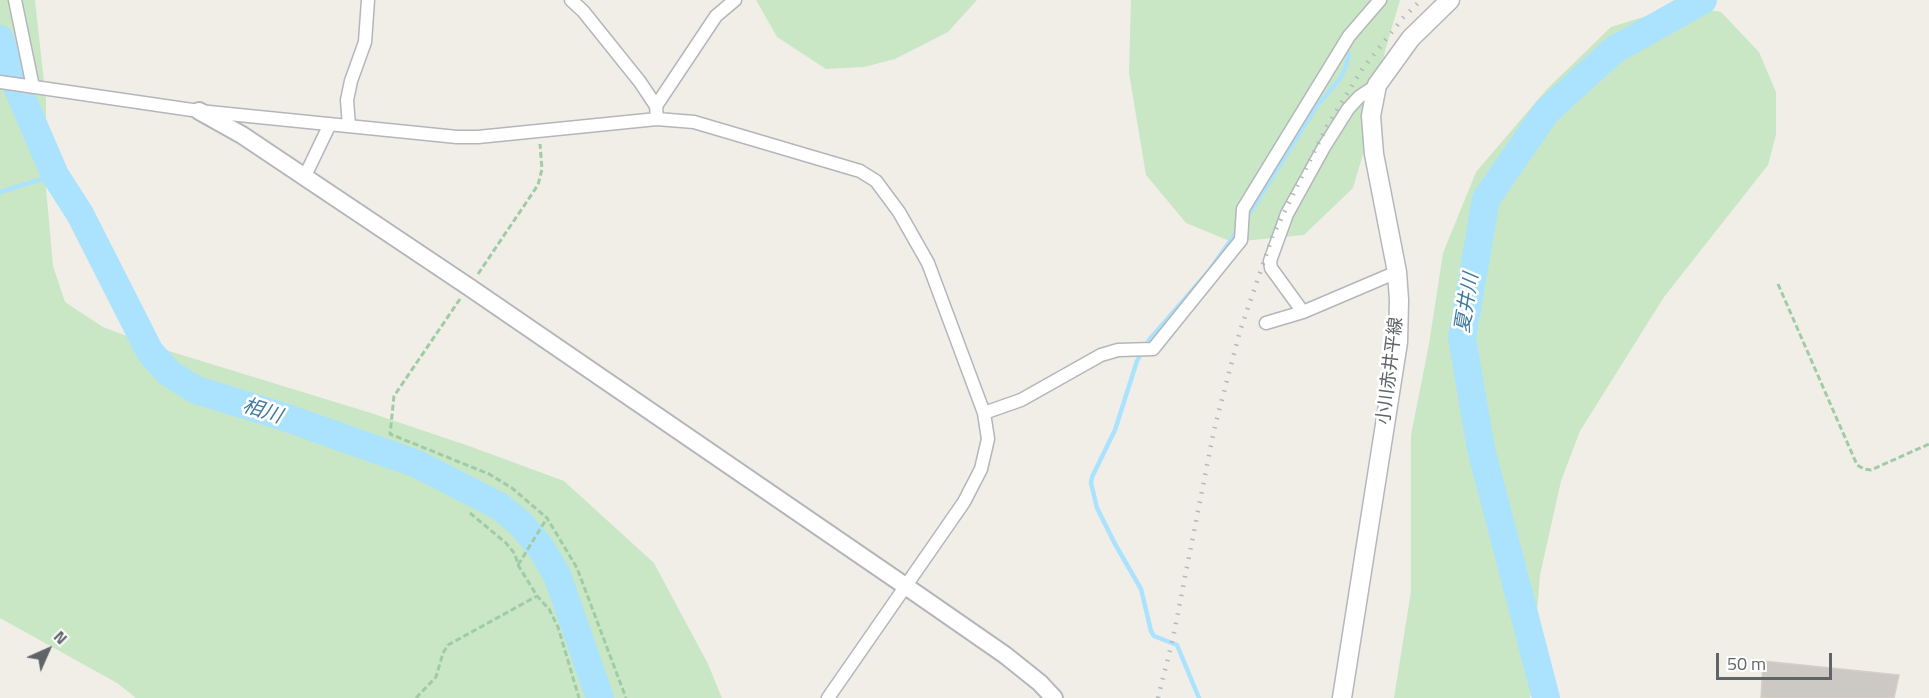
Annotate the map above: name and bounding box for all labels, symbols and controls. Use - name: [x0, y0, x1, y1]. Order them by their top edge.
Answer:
- water label: 夏井川: [1451, 271, 1485, 335]
- street label: 小川赤井平線: [1374, 316, 1408, 426]
- water label: 相川: [239, 394, 285, 430]
- north arrow: [18, 620, 78, 680]
- text: N: [48, 625, 73, 650]
- scale bar: [1719, 641, 1834, 679]
- text: 50 m: [1727, 650, 1766, 677]

